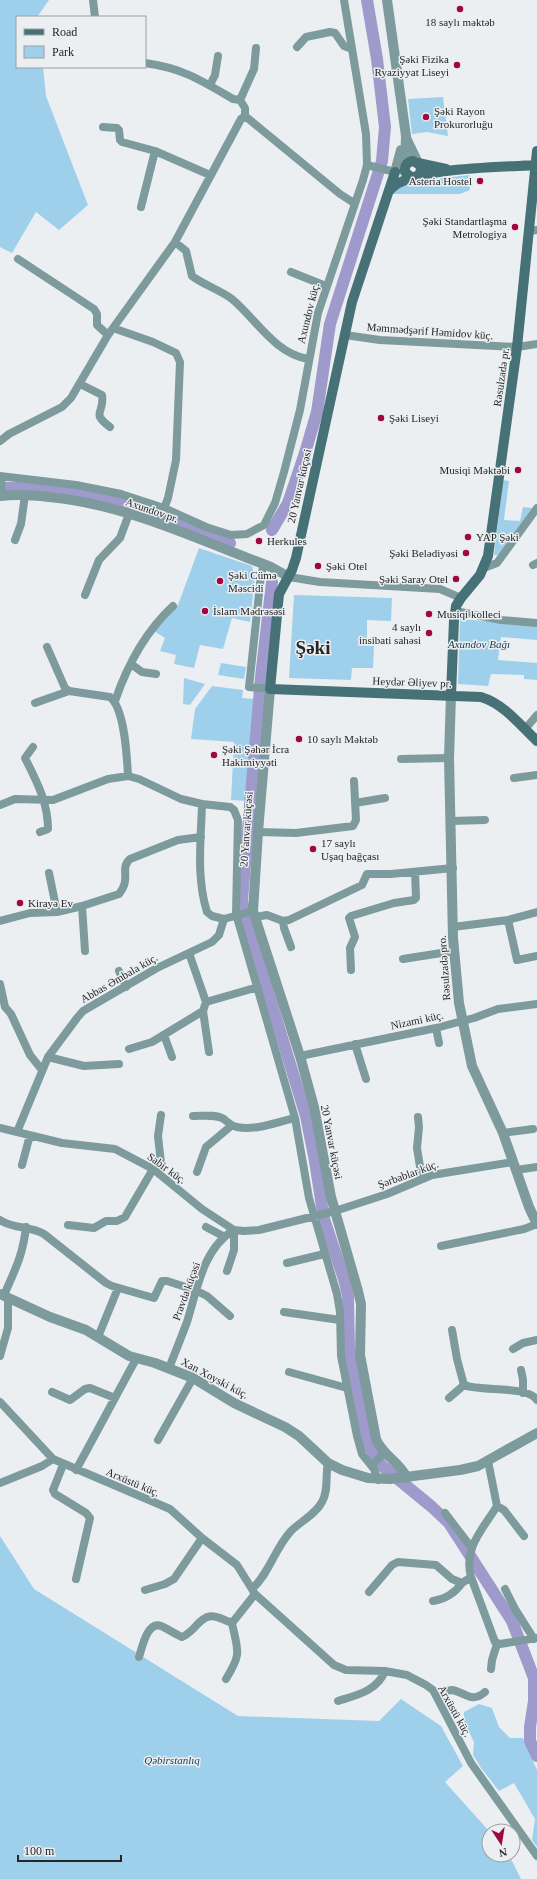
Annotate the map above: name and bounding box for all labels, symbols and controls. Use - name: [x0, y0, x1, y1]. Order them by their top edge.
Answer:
- marker: 18 saylı məktəb: [455, 4, 465, 14]
- legend: [16, 16, 146, 68]
- place label: 18 saylı məktəb: [425, 16, 495, 28]
- text: Road: [52, 25, 77, 39]
- text: Park: [52, 45, 74, 59]
- place label: Şəki Fizika Ryaziyyat Liseyi: [375, 53, 449, 78]
- marker: Şəki Fizika Ryaziyyat Liseyi: [452, 60, 462, 70]
- place label: Şəki Rayon Prokurorluğu: [434, 105, 493, 130]
- marker: Şəki Rayon Prokurorluğu: [421, 112, 431, 122]
- place label: Asteria Hostel: [409, 175, 472, 187]
- marker: Asteria Hostel: [475, 176, 485, 186]
- place label: Şəki Standartlaşma Metrologiya: [422, 215, 507, 240]
- marker: Şəki Standartlaşma Metrologiya: [510, 222, 520, 232]
- street label: Axundov küç.: [295, 281, 321, 345]
- street label: Məmmədşərif Həmidov küç.: [366, 321, 494, 341]
- street label: Rəsulzadə pr.: [491, 347, 511, 407]
- place label: Şəki Liseyi: [389, 412, 439, 424]
- marker: Şəki Liseyi: [376, 413, 386, 423]
- street label: 20 Yanvar küçəsi: [285, 448, 313, 524]
- place label: Musiqi Məktəbi: [439, 464, 510, 476]
- marker: Musiqi Məktəbi: [513, 465, 523, 475]
- street label: Axundov pr.: [124, 495, 180, 525]
- place label: YAP Şəki: [476, 531, 519, 543]
- marker: YAP Şəki: [463, 532, 473, 542]
- place label: Herkules: [267, 535, 307, 547]
- marker: Herkules: [254, 536, 264, 546]
- place label: Şəki Belədiyəsi: [389, 547, 458, 559]
- marker: Şəki Belədiyəsi: [461, 548, 471, 558]
- place label: Şəki Otel: [326, 560, 367, 572]
- marker: Şəki Otel: [313, 561, 323, 571]
- place label: Şəki Cümə Məscidi: [228, 569, 277, 594]
- place label: Şəki Saray Otel: [379, 573, 448, 585]
- marker: Şəki Saray Otel: [451, 574, 461, 584]
- marker: Şəki Cümə Məscidi: [215, 576, 225, 586]
- place label: İslam Mədrəsəsi: [213, 605, 285, 617]
- marker: İslam Mədrəsəsi: [200, 606, 210, 616]
- place label: Musiqi kolleci: [437, 608, 501, 620]
- marker: Musiqi kolleci: [424, 609, 434, 619]
- place label: 4 saylı insibati sahəsi: [359, 621, 421, 646]
- marker: 4 saylı insibati sahəsi: [424, 628, 434, 638]
- district label: Şəki: [296, 637, 330, 658]
- park label: Axundov Bağı: [447, 638, 510, 650]
- street label: Heydər Əliyev pr.: [372, 675, 452, 689]
- place label: 10 saylı Məktəb: [307, 733, 378, 745]
- marker: 10 saylı Məktəb: [294, 734, 304, 744]
- place label: Şəki Şəhər İcra Hakimiyyəti: [222, 743, 289, 768]
- marker: Şəki Şəhər İcra Hakimiyyəti: [209, 750, 219, 760]
- street label: 20 Yanvar küçəsi: [237, 791, 255, 867]
- place label: 17 saylı Uşaq bağçası: [321, 837, 379, 862]
- marker: 17 saylı Uşaq bağçası: [308, 844, 318, 854]
- place label: Kirayə Ev: [28, 897, 73, 909]
- marker: Kirayə Ev: [15, 898, 25, 908]
- street label: Rəsulzadə pro.: [436, 935, 452, 1001]
- street label: Abbas Əmbala küç.: [78, 951, 160, 1005]
- street label: Nizami küç.: [389, 1008, 445, 1031]
- street label: 20 Yanvar küçəsi: [319, 1104, 345, 1180]
- street label: Sabir küç.: [145, 1150, 189, 1186]
- street label: Şərbablar küç.: [376, 1157, 440, 1191]
- street label: Pravda küçəsi: [170, 1260, 202, 1322]
- street label: Xan Xoyski küç.: [179, 1355, 251, 1401]
- street label: Arxüstü küç.: [105, 1465, 162, 1499]
- street label: Arxüstü küç.: [436, 1683, 474, 1739]
- park label: Qəbirstanlıq: [144, 1754, 200, 1766]
- north arrow: [481, 1823, 521, 1863]
- scale bar: [18, 1837, 121, 1863]
- text: 100 m: [24, 1844, 55, 1858]
- text: N: [498, 1846, 508, 1859]

